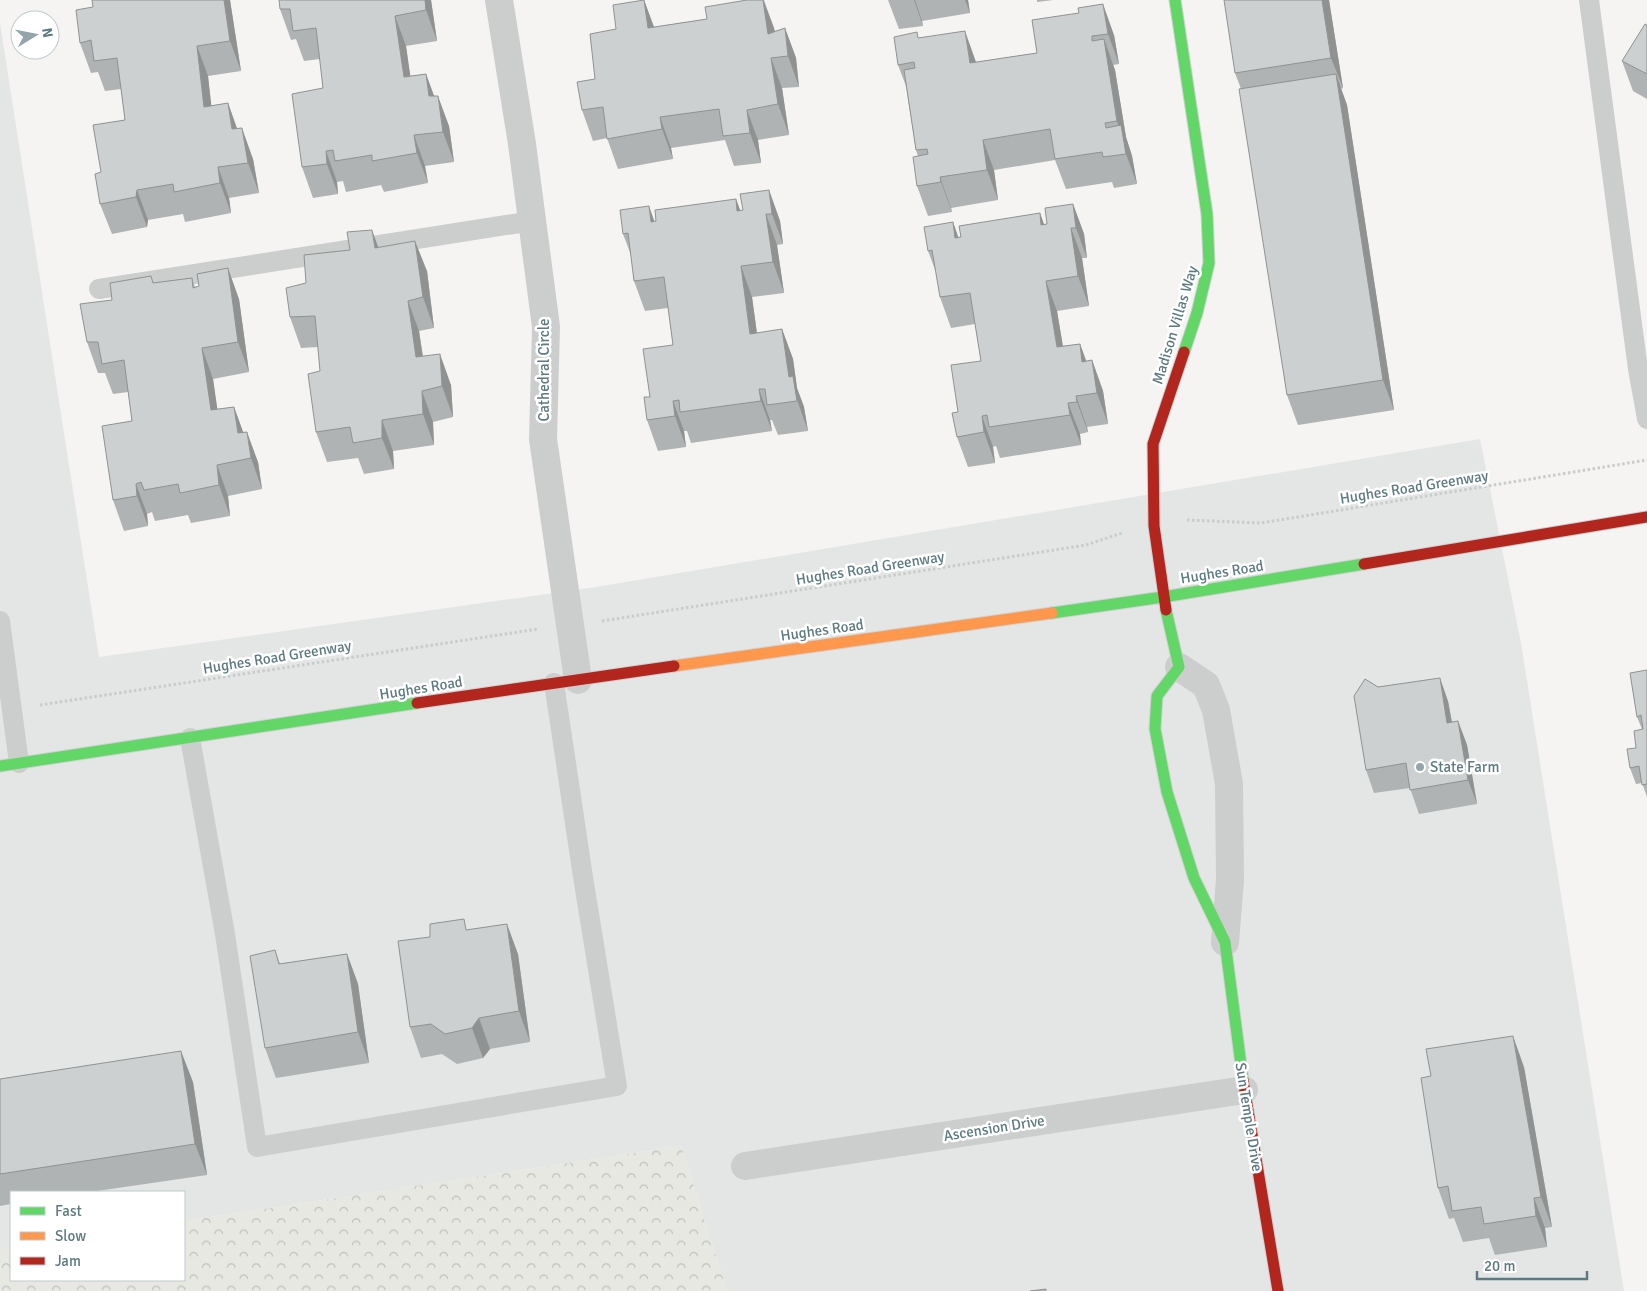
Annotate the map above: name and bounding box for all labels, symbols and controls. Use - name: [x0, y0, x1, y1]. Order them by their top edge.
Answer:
- north arrow: [10, 10, 60, 60]
- text: N: [38, 27, 57, 39]
- street label: Madison Villas Way: [1148, 264, 1202, 386]
- street label: Cathedral Circle: [535, 318, 553, 422]
- street label: Hughes Road Greenway: [1338, 466, 1490, 508]
- street label: Hughes Road Greenway: [794, 547, 946, 589]
- street label: Hughes Road: [1179, 557, 1265, 587]
- street label: Hughes Road: [779, 615, 865, 645]
- street label: Hughes Road Greenway: [201, 636, 353, 678]
- street label: Hughes Road: [378, 673, 464, 703]
- place label: State Farm: [1430, 758, 1499, 776]
- marker: State Farm: [1414, 761, 1426, 773]
- street label: Sun Temple Drive: [1231, 1061, 1267, 1173]
- street label: Ascension Drive: [942, 1111, 1046, 1145]
- legend: [10, 1191, 185, 1281]
- text: Fast: [55, 1202, 82, 1220]
- text: Slow: [55, 1227, 86, 1245]
- scale bar: [1477, 1248, 1587, 1280]
- text: Jam: [55, 1252, 81, 1270]
- text: 20 m: [1484, 1257, 1515, 1275]

